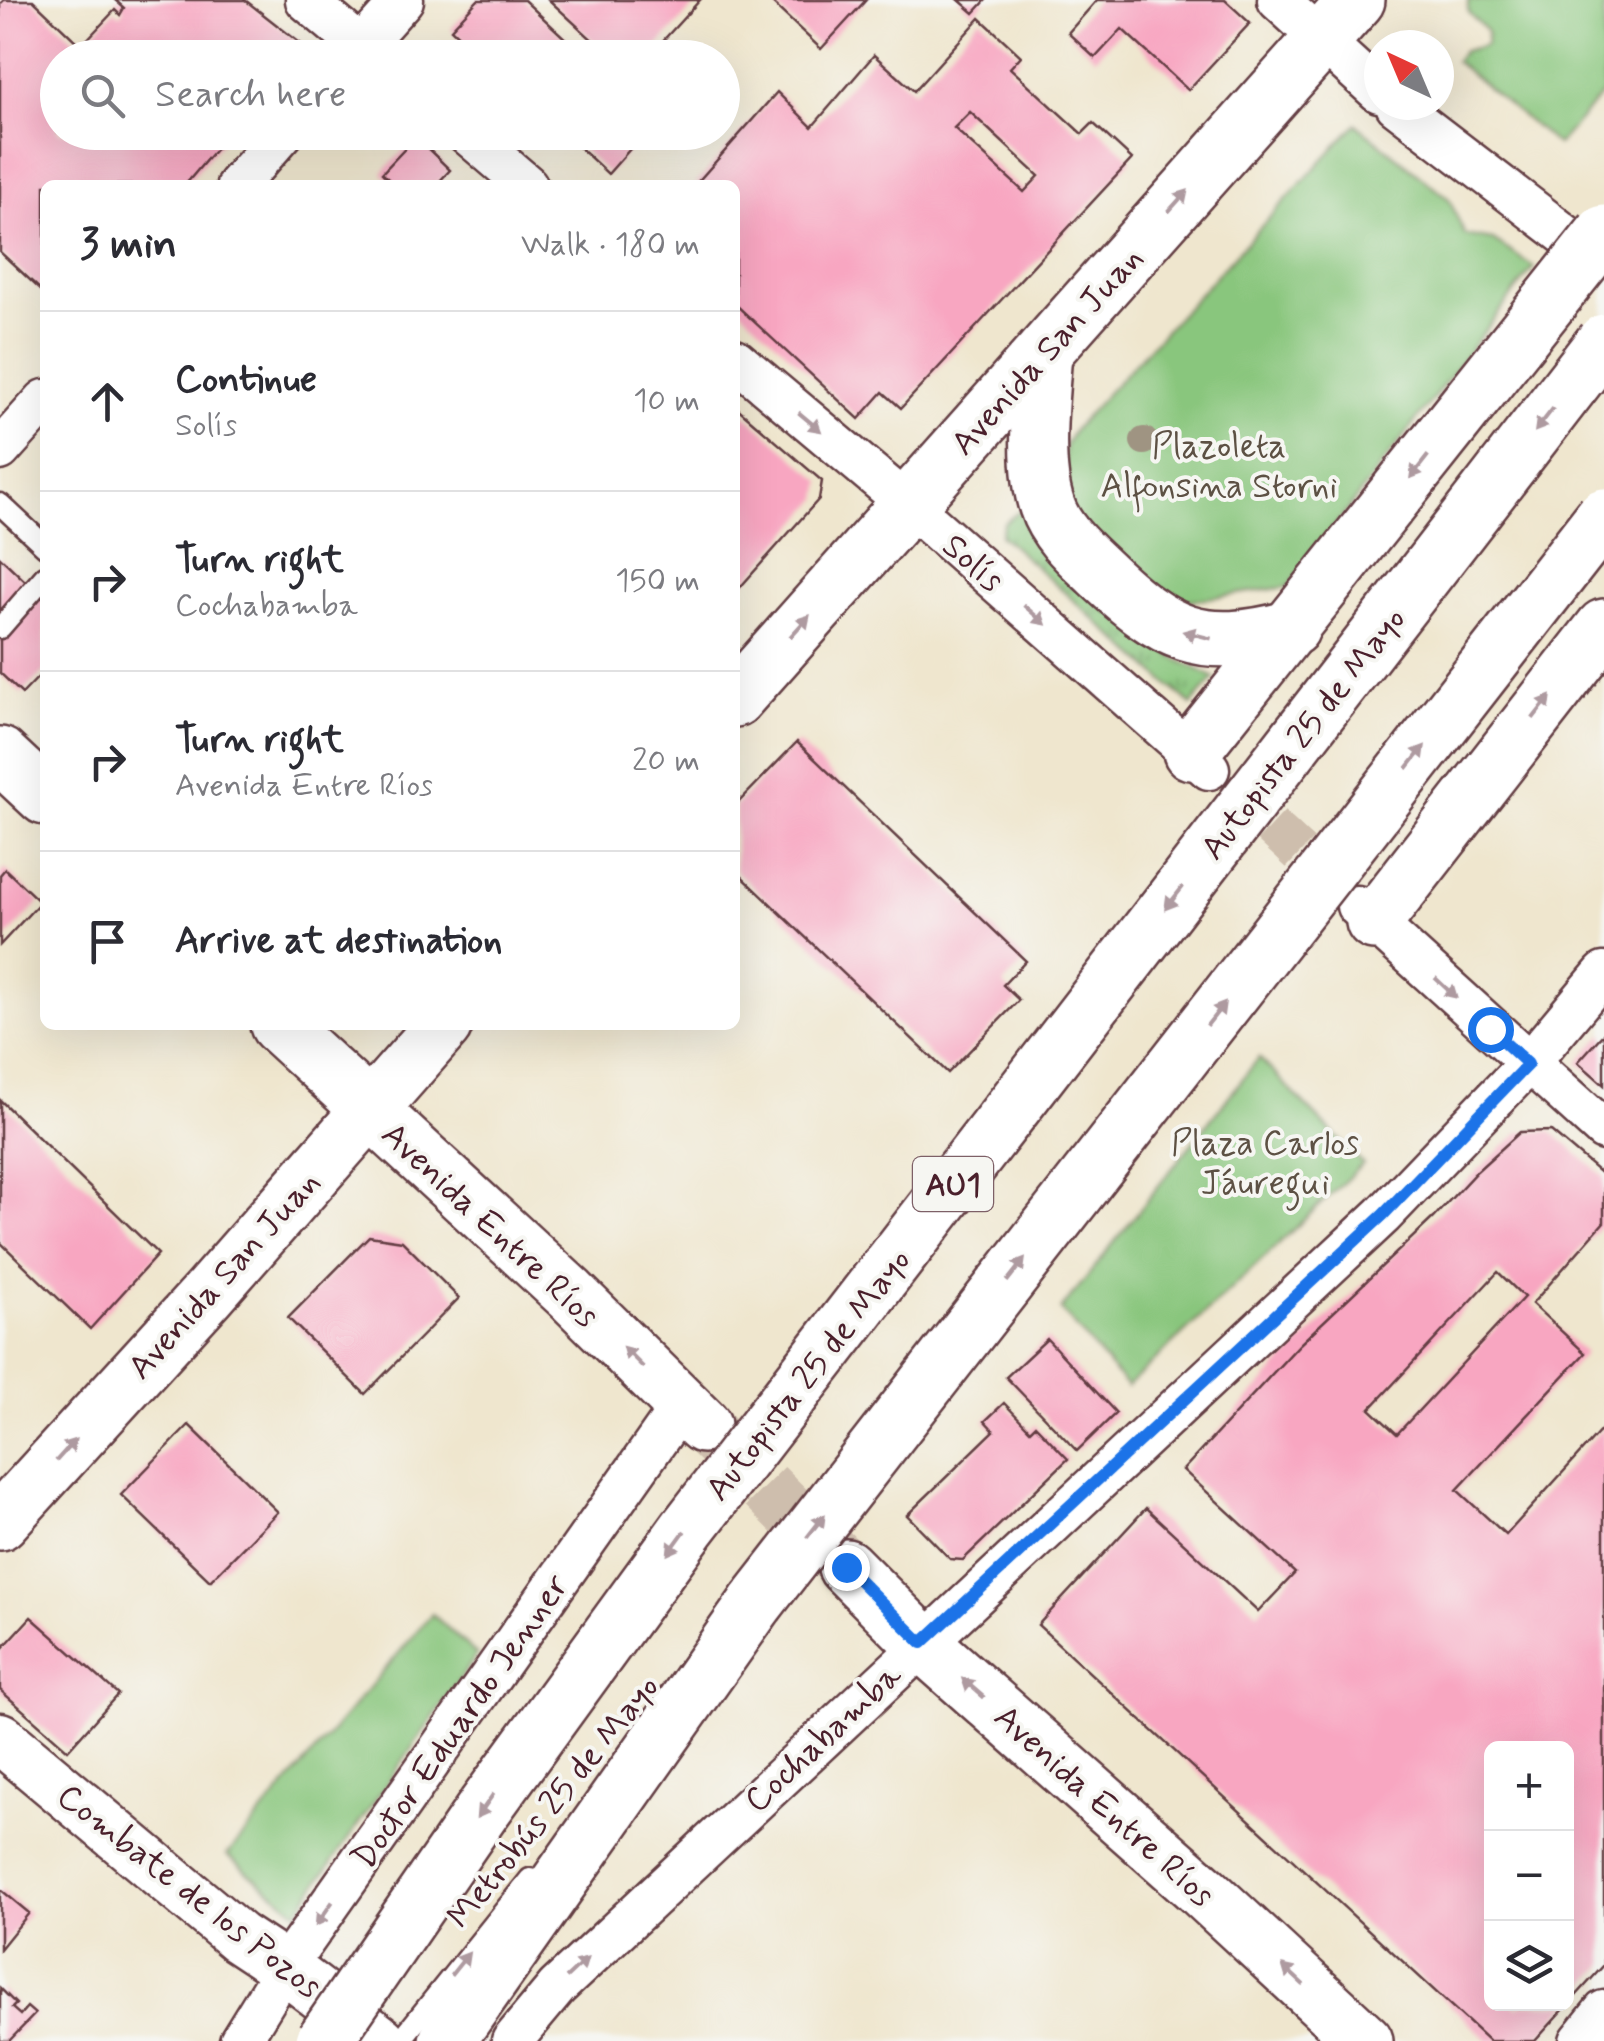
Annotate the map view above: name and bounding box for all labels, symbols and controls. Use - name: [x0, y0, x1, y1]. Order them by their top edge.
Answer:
- north arrow: [1364, 30, 1454, 120]
- search box: [40, 40, 740, 150]
- icon: search: [75, 68, 130, 123]
- text: Search here: [155, 71, 346, 120]
- one-way arrow: [1167, 189, 1189, 214]
- text: 3 min: [80, 218, 177, 273]
- text: Walk · 180 m: [521, 224, 700, 266]
- street label: Avenida San Juan: [941, 237, 1154, 466]
- text: Continue: [175, 356, 317, 405]
- icon: ahead: [80, 374, 135, 429]
- text: 10 m: [633, 380, 700, 422]
- text: Solís: [175, 405, 237, 447]
- one-way arrow: [1534, 406, 1555, 432]
- one-way arrow: [797, 410, 822, 432]
- park label: Plazoleta Alfonsina Storni: [1101, 424, 1337, 513]
- one-way arrow: [1409, 454, 1430, 480]
- street label: Solís: [932, 524, 1013, 603]
- text: Turn right: [175, 536, 344, 585]
- icon: right: [80, 554, 135, 609]
- text: 150 m: [615, 560, 700, 602]
- text: Cochabamba: [175, 585, 358, 627]
- street label: Autopista 25 de Mayo: [1190, 598, 1417, 870]
- one-way arrow: [1022, 604, 1047, 626]
- one-way arrow: [789, 614, 811, 639]
- one-way arrow: [1181, 627, 1212, 642]
- one-way arrow: [1531, 694, 1552, 720]
- text: Turn right: [175, 716, 344, 765]
- icon: right: [80, 734, 135, 789]
- text: 20 m: [632, 740, 700, 782]
- one-way arrow: [1405, 745, 1426, 770]
- text: Avenida Entre Ríos: [175, 765, 433, 807]
- one-way arrow: [1165, 885, 1185, 911]
- icon: arrive: [80, 914, 135, 969]
- text: Arrive at destination: [175, 917, 502, 966]
- one-way arrow: [1433, 976, 1457, 999]
- one-way arrow: [1205, 1001, 1226, 1027]
- route start: [1468, 1007, 1514, 1053]
- street label: Avenida Entre Ríos: [371, 1112, 608, 1338]
- park label: Plaza Carlos Jáuregui: [1171, 1121, 1359, 1211]
- road number: AU1: [913, 1157, 993, 1211]
- street label: Avenida San Juan: [118, 1161, 331, 1390]
- street label: Autopista 25 de Mayo: [695, 1239, 922, 1511]
- one-way arrow: [1005, 1257, 1026, 1283]
- one-way arrow: [622, 1346, 646, 1369]
- one-way arrow: [54, 1438, 76, 1463]
- one-way arrow: [806, 1514, 827, 1540]
- one-way arrow: [667, 1530, 687, 1557]
- route end: [824, 1545, 870, 1591]
- street label: Doctor Eduardo Jenner: [341, 1565, 580, 1879]
- street label: Cochabamba: [735, 1653, 913, 1823]
- street label: Metrobús 25 de Mayo: [437, 1666, 670, 1939]
- one-way arrow: [961, 1677, 986, 1699]
- street label: Avenida Entre Ríos: [983, 1695, 1224, 1918]
- map controls: [1484, 1741, 1574, 2011]
- button: +: [1484, 1741, 1574, 1831]
- street label: Combate de los Pozos: [47, 1774, 331, 2009]
- one-way arrow: [476, 1793, 496, 1820]
- button: −: [1484, 1831, 1574, 1921]
- one-way arrow: [315, 1900, 334, 1927]
- button: layers: [1484, 1921, 1574, 2011]
- one-way arrow: [449, 1952, 470, 1977]
- one-way arrow: [564, 1957, 588, 1980]
- one-way arrow: [1281, 1964, 1305, 1987]

